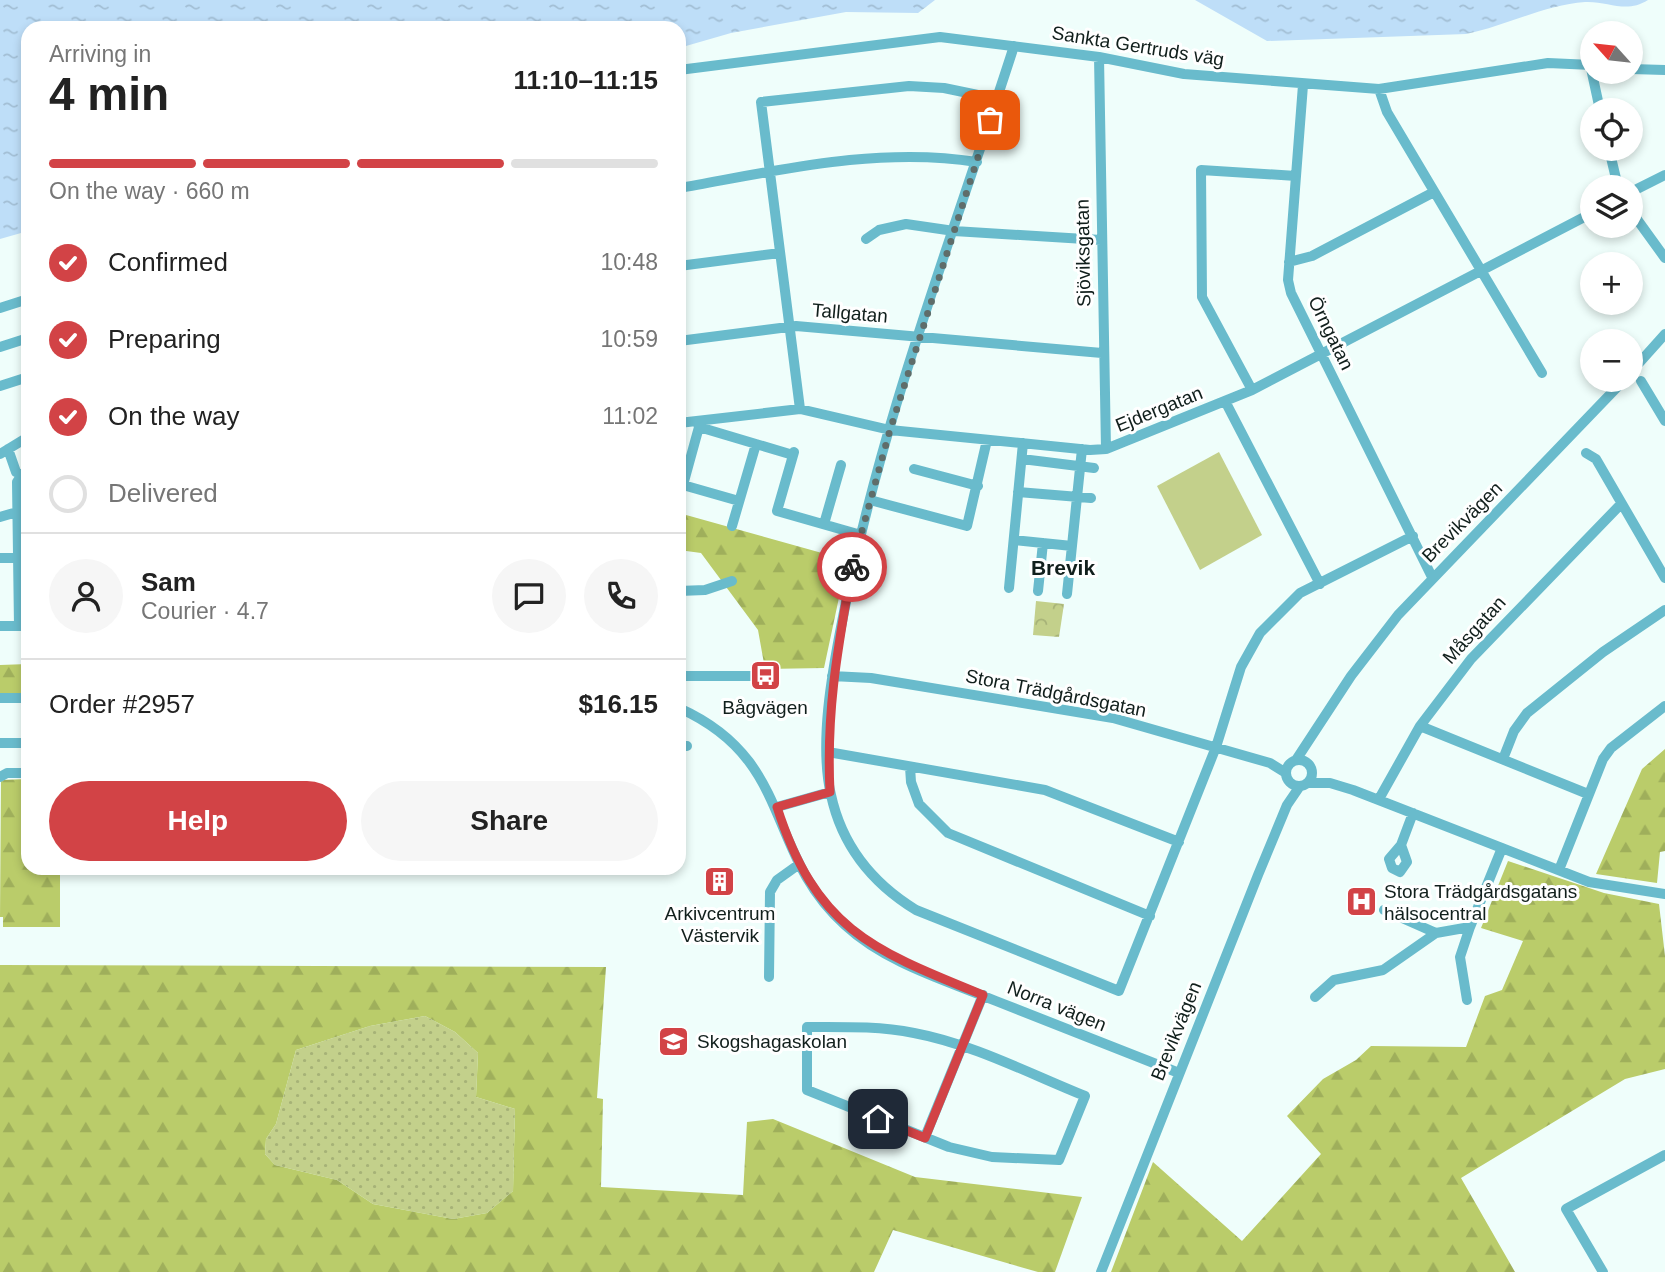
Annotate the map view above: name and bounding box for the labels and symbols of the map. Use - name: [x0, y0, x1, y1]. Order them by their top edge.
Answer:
- north arrow: [1580, 21, 1643, 84]
- street label: Sankta Gertruds väg: [1050, 22, 1226, 70]
- pin: [960, 90, 1020, 150]
- street label: Sjöviksgatan: [1072, 199, 1094, 307]
- street label: Örngatan: [1304, 293, 1358, 373]
- street label: Tallgatan: [811, 299, 889, 327]
- street label: Ejdergatan: [1112, 382, 1206, 436]
- street label: Brevikvägen: [1418, 478, 1506, 566]
- courier: [817, 532, 887, 602]
- district label: Brevik: [1031, 556, 1095, 579]
- street label: Måsgatan: [1438, 592, 1510, 668]
- bus stop icon: Bågvägen: [748, 659, 782, 693]
- street label: Stora Trädgårdsgatan: [964, 665, 1148, 721]
- place label: Bågvägen: [722, 697, 808, 718]
- building icon: Arkivcentrum Västervik: [703, 865, 737, 899]
- place label: Stora Trädgårdsgatans hälsocentral: [1384, 881, 1577, 924]
- hospital icon: Stora Trädgårdsgatans hälsocentral: [1344, 885, 1378, 919]
- place label: Arkivcentrum Västervik: [665, 903, 775, 946]
- street label: Norra vägen: [1005, 977, 1109, 1035]
- street label: Brevikvägen: [1147, 979, 1205, 1083]
- school or university icon: Skogshagaskolan: [657, 1024, 691, 1058]
- place label: Skogshagaskolan: [697, 1031, 847, 1052]
- pin: [848, 1089, 908, 1149]

